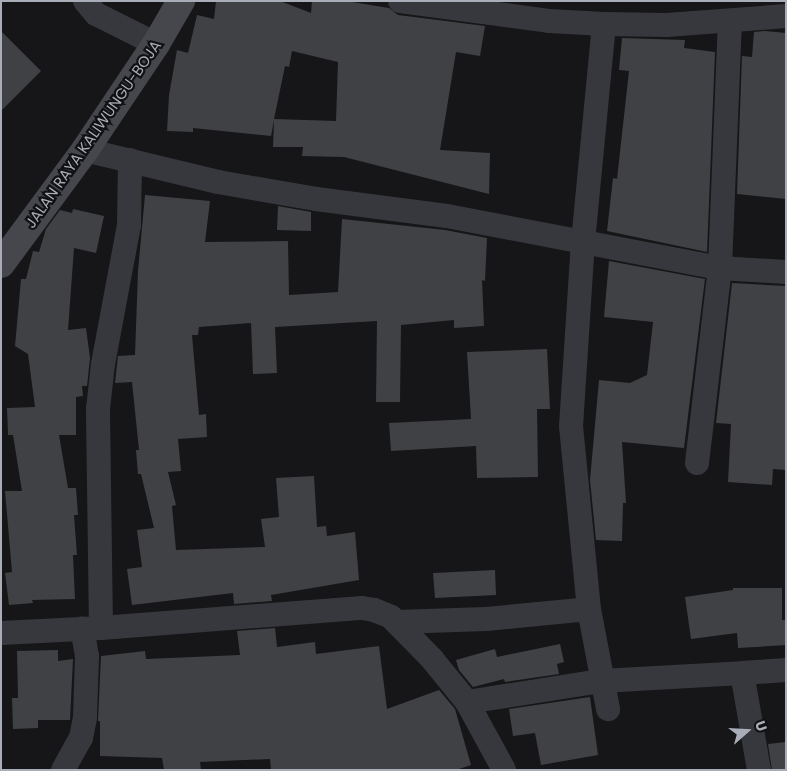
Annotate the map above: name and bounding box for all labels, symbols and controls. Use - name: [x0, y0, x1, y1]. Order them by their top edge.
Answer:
- street label: JALAN RAYA KALIWUNGU-BOJA: [21, 37, 165, 231]
- north arrow: [722, 706, 772, 756]
- text: U: [750, 718, 772, 734]

